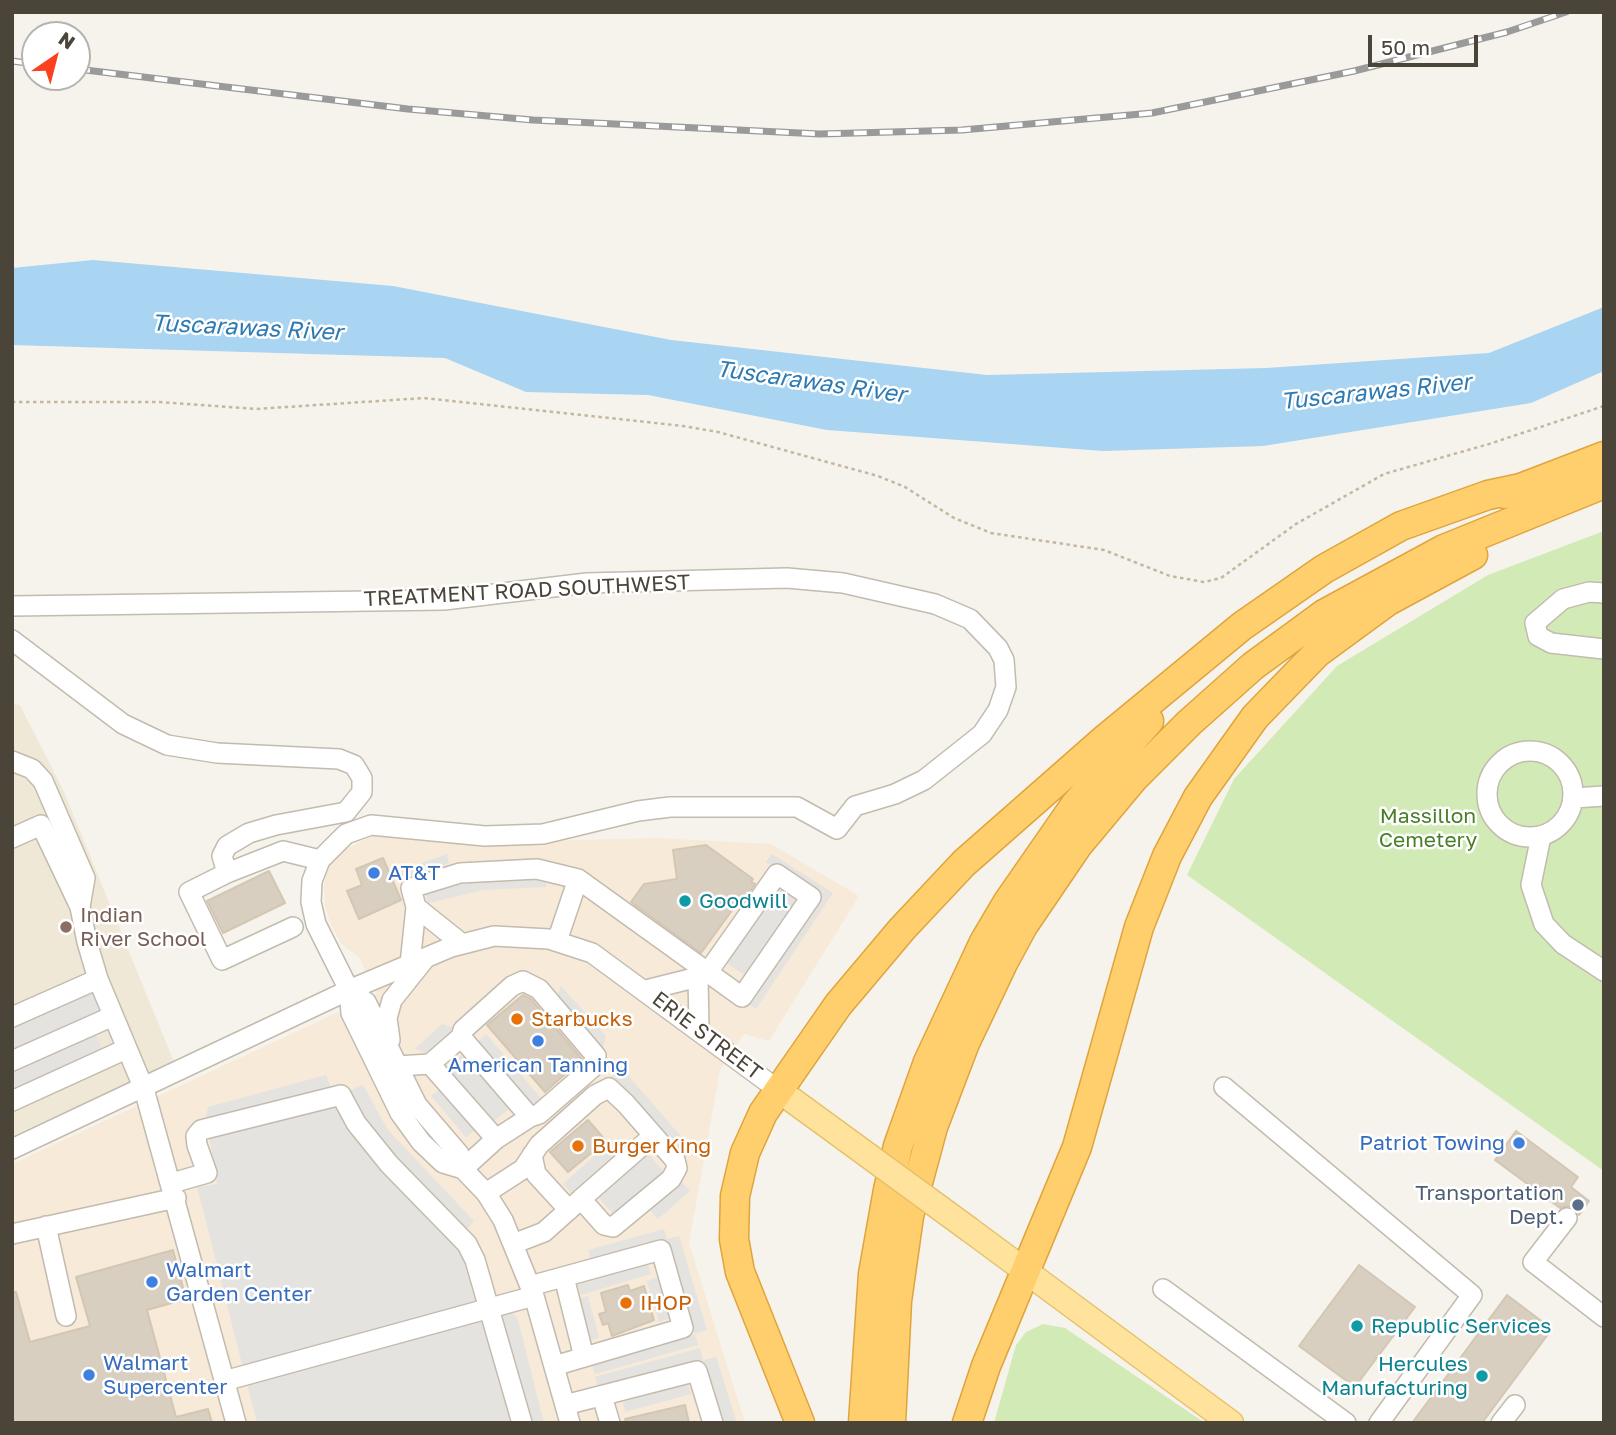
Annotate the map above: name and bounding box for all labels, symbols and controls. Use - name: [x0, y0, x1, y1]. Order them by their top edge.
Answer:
- north arrow: [21, 21, 91, 91]
- scale bar: [1371, 21, 1481, 65]
- text: N: [55, 26, 80, 54]
- text: 50 m: [1381, 34, 1430, 60]
- water label: Tuscarawas River: [151, 309, 343, 347]
- water label: Tuscarawas River: [715, 355, 907, 409]
- water label: Tuscarawas River: [1280, 368, 1472, 416]
- street label: TREATMENT ROAD SOUTHWEST: [363, 570, 691, 612]
- park label: Massillon Cemetery: [1379, 803, 1477, 853]
- place label: AT&T: [388, 860, 440, 886]
- marker: AT&T: [366, 865, 382, 881]
- place label: Goodwill: [699, 888, 788, 914]
- marker: Goodwill: [677, 893, 693, 909]
- place label: Indian River School: [80, 902, 207, 952]
- marker: Indian River School: [58, 919, 74, 935]
- street label: ERIE STREET: [647, 986, 767, 1086]
- place label: Starbucks: [531, 1006, 633, 1032]
- marker: Starbucks: [509, 1011, 525, 1027]
- marker: American Tanning: [530, 1033, 546, 1049]
- place label: American Tanning: [448, 1052, 628, 1078]
- place label: Patriot Towing: [1359, 1130, 1505, 1156]
- place label: Burger King: [592, 1133, 711, 1159]
- marker: Patriot Towing: [1511, 1135, 1527, 1151]
- marker: Burger King: [570, 1138, 586, 1154]
- place label: Transportation Dept.: [1415, 1180, 1564, 1230]
- marker: Transportation Dept.: [1570, 1197, 1586, 1213]
- place label: Walmart Garden Center: [166, 1257, 312, 1307]
- marker: Walmart Garden Center: [144, 1274, 160, 1290]
- place label: IHOP: [640, 1290, 692, 1316]
- marker: IHOP: [618, 1295, 634, 1311]
- place label: Republic Services: [1371, 1313, 1551, 1339]
- marker: Republic Services: [1349, 1318, 1365, 1334]
- place label: Walmart Supercenter: [103, 1350, 227, 1400]
- place label: Hercules Manufacturing: [1321, 1351, 1468, 1401]
- marker: Walmart Supercenter: [81, 1367, 97, 1383]
- marker: Hercules Manufacturing: [1474, 1368, 1490, 1384]

